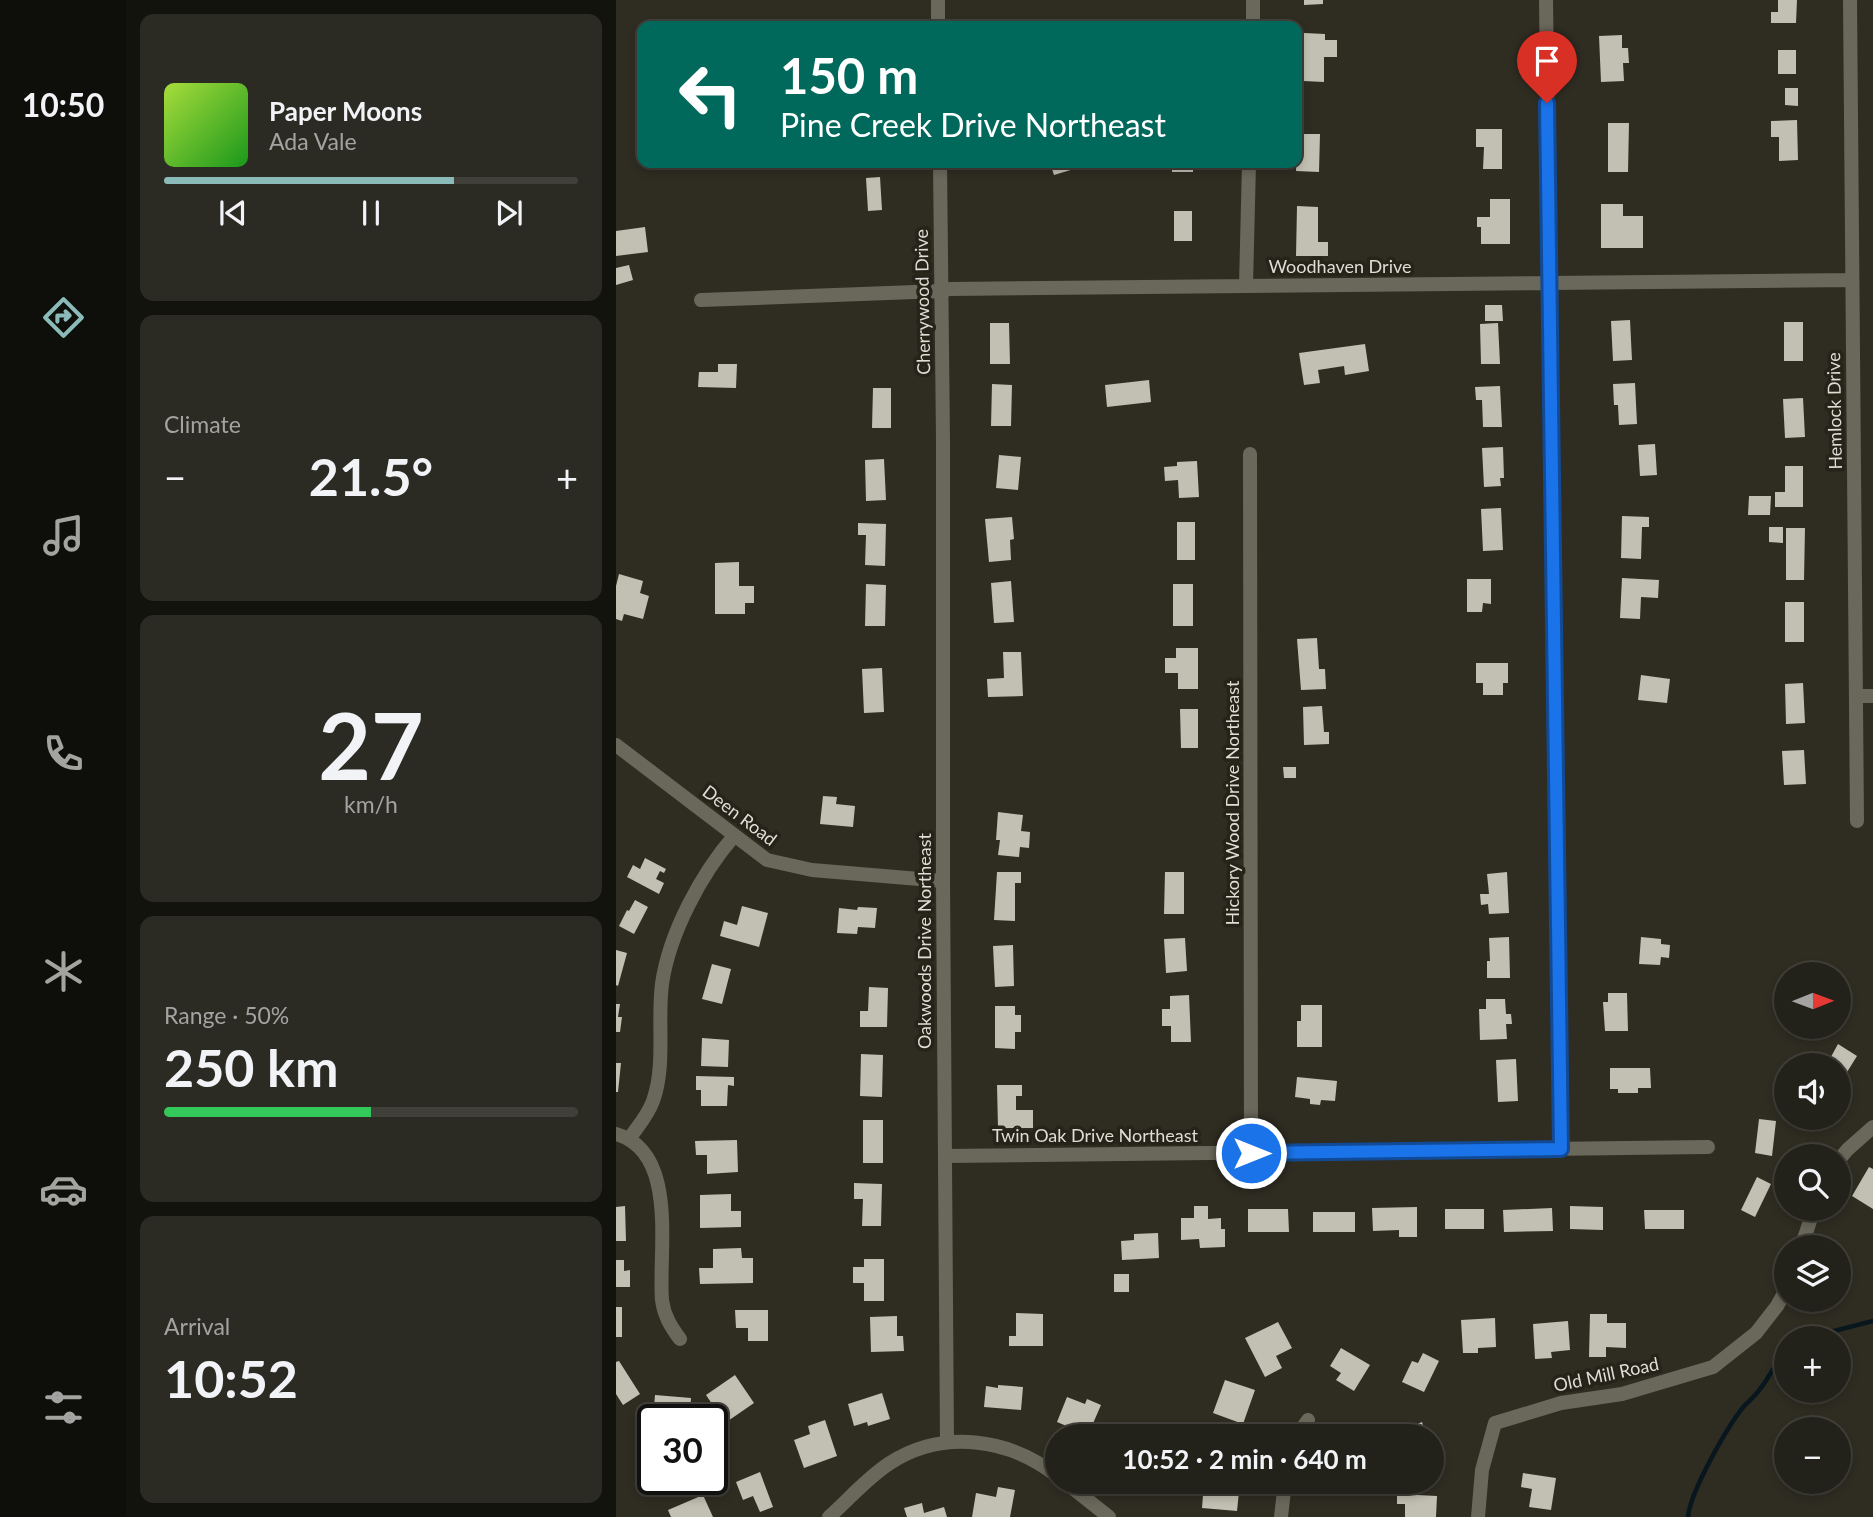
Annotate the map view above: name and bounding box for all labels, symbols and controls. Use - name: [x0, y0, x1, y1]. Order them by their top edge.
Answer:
- pin: [1517, 31, 1577, 103]
- icon: arrive: [1528, 42, 1566, 80]
- text: 150 m: [780, 46, 918, 104]
- icon: left: [665, 49, 756, 140]
- text: 10:50: [22, 85, 104, 124]
- text: Paper Moons: [269, 95, 422, 127]
- text: Pine Creek Drive Northeast: [780, 105, 1166, 144]
- text: Ada Vale: [269, 127, 357, 155]
- icon: previous: [214, 194, 252, 232]
- icon: pause: [352, 194, 390, 232]
- icon: next: [490, 194, 528, 232]
- street label: Cherrywood Drive: [910, 229, 934, 375]
- street label: Woodhaven Drive: [1268, 255, 1412, 277]
- icon: directions: [39, 293, 88, 342]
- street label: Hemlock Drive: [1822, 352, 1846, 470]
- text: Climate: [164, 410, 241, 438]
- text: 21.5°: [309, 445, 433, 507]
- text: −: [164, 454, 186, 500]
- text: +: [556, 454, 578, 500]
- icon: music: [39, 511, 88, 560]
- street label: Hickory Wood Drive Northeast: [1221, 680, 1243, 925]
- text: 27: [318, 690, 424, 799]
- icon: phone: [39, 729, 88, 778]
- street label: Deen Road: [699, 780, 781, 850]
- text: km/h: [344, 790, 398, 818]
- street label: Oakwoods Drive Northeast: [913, 832, 935, 1049]
- icon: climate: [39, 947, 88, 996]
- north arrow: [1774, 962, 1852, 1040]
- map controls: [1774, 962, 1851, 1494]
- text: Range · 50%: [164, 1001, 289, 1029]
- text: 250 km: [164, 1036, 338, 1098]
- button: sound: [1774, 1053, 1851, 1130]
- position arrow: [1214, 1116, 1288, 1190]
- street label: Twin Oak Drive Northeast: [992, 1124, 1199, 1146]
- button: search: [1774, 1144, 1851, 1221]
- icon: car: [39, 1165, 88, 1214]
- button: layers: [1774, 1235, 1851, 1312]
- text: Arrival: [164, 1312, 230, 1340]
- button: +: [1774, 1326, 1851, 1403]
- text: 10:52: [164, 1347, 298, 1409]
- street label: Old Mill Road: [1551, 1352, 1661, 1396]
- icon: filters: [39, 1383, 88, 1432]
- speed limit sign: 30: [637, 1404, 728, 1495]
- button: −: [1774, 1417, 1851, 1494]
- text: 10:52 · 2 min · 640 m: [1122, 1443, 1367, 1475]

